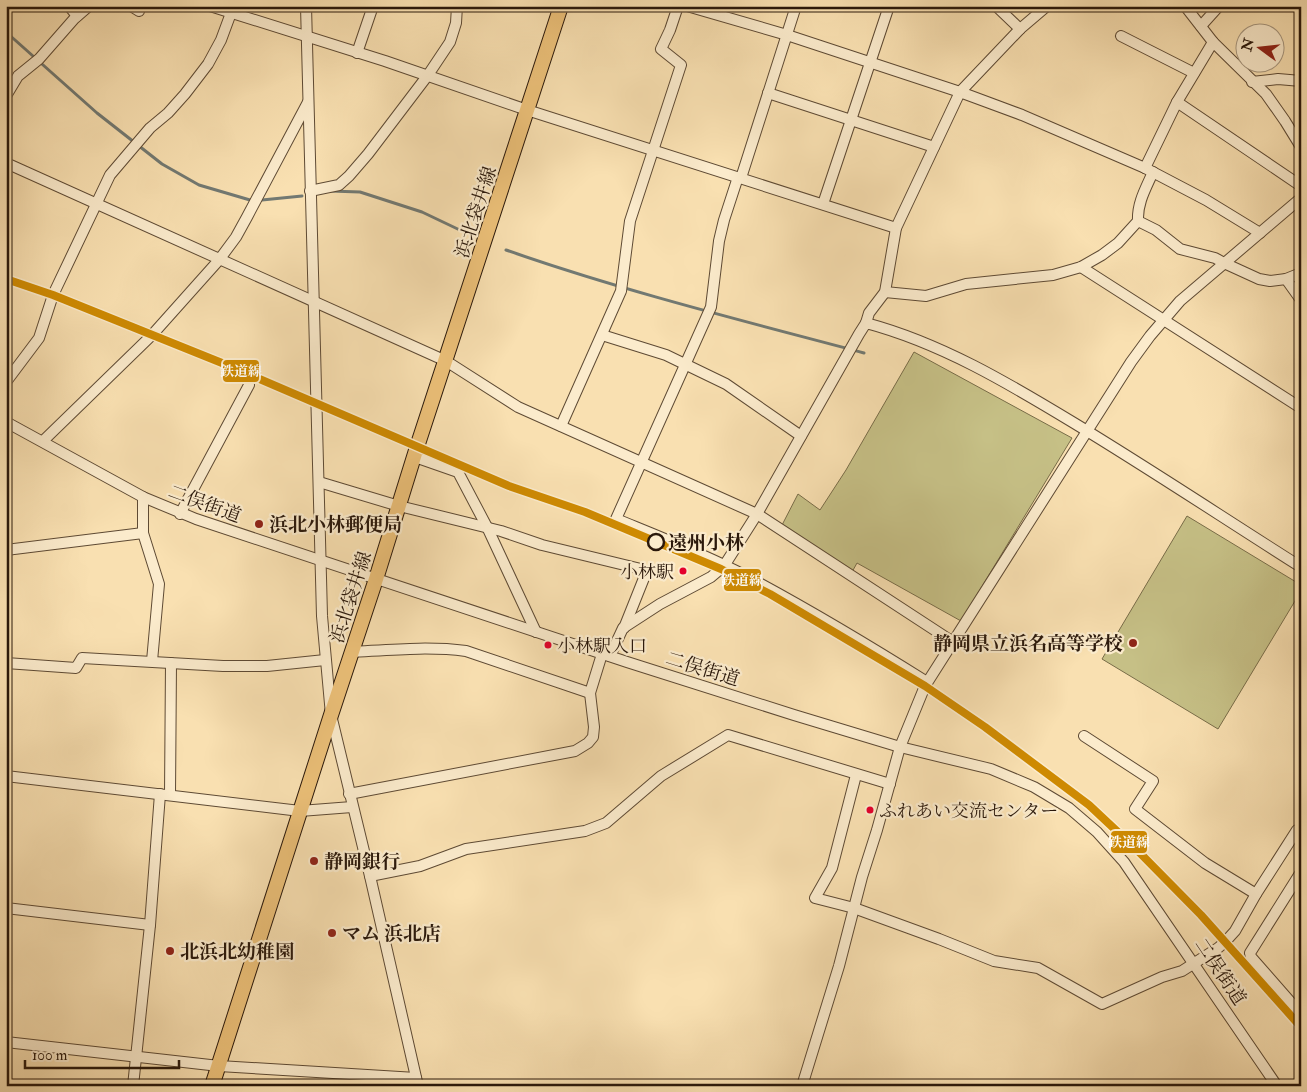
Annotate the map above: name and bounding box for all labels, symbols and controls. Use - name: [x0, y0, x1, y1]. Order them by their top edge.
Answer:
- north arrow: [1234, 22, 1284, 72]
- text: N: [1238, 36, 1258, 54]
- street label: 浜北袋井線: [450, 163, 502, 261]
- line badge: 鉄道線: [222, 359, 260, 383]
- text: 鉄道線: [220, 363, 262, 380]
- street label: 二俣街道: [165, 480, 244, 528]
- place label: 浜北小林郵便局: [269, 513, 402, 537]
- marker: 浜北小林郵便局: [253, 518, 265, 530]
- place label: 遠州小林: [668, 531, 744, 555]
- marker: 遠州小林: [647, 533, 665, 551]
- street label: 浜北袋井線: [325, 548, 377, 646]
- place label: 小林駅: [620, 561, 674, 584]
- marker: 小林駅: [678, 566, 688, 576]
- line badge: 鉄道線: [723, 568, 762, 592]
- text: 鉄道線: [721, 572, 763, 589]
- place label: 静岡県立浜名高等学校: [933, 632, 1123, 656]
- place label: 小林駅入口: [557, 635, 647, 658]
- marker: 静岡県立浜名高等学校: [1127, 637, 1139, 649]
- marker: 小林駅入口: [543, 640, 553, 650]
- street label: 二俣街道: [663, 646, 743, 692]
- place label: ふれあい交流センター: [879, 800, 1058, 823]
- marker: ふれあい交流センター: [865, 805, 875, 815]
- line badge: 鉄道線: [1110, 830, 1148, 854]
- text: 鉄道線: [1108, 834, 1150, 851]
- place label: 静岡銀行: [324, 850, 400, 874]
- marker: 静岡銀行: [308, 855, 320, 867]
- place label: マム 浜北店: [342, 922, 441, 946]
- marker: マム 浜北店: [326, 927, 338, 939]
- street label: 二俣街道: [1189, 933, 1251, 1010]
- place label: 北浜北幼稚園: [180, 940, 294, 964]
- marker: 北浜北幼稚園: [164, 945, 176, 957]
- scale bar: [25, 1037, 179, 1069]
- text: 100 m: [32, 1046, 68, 1065]

